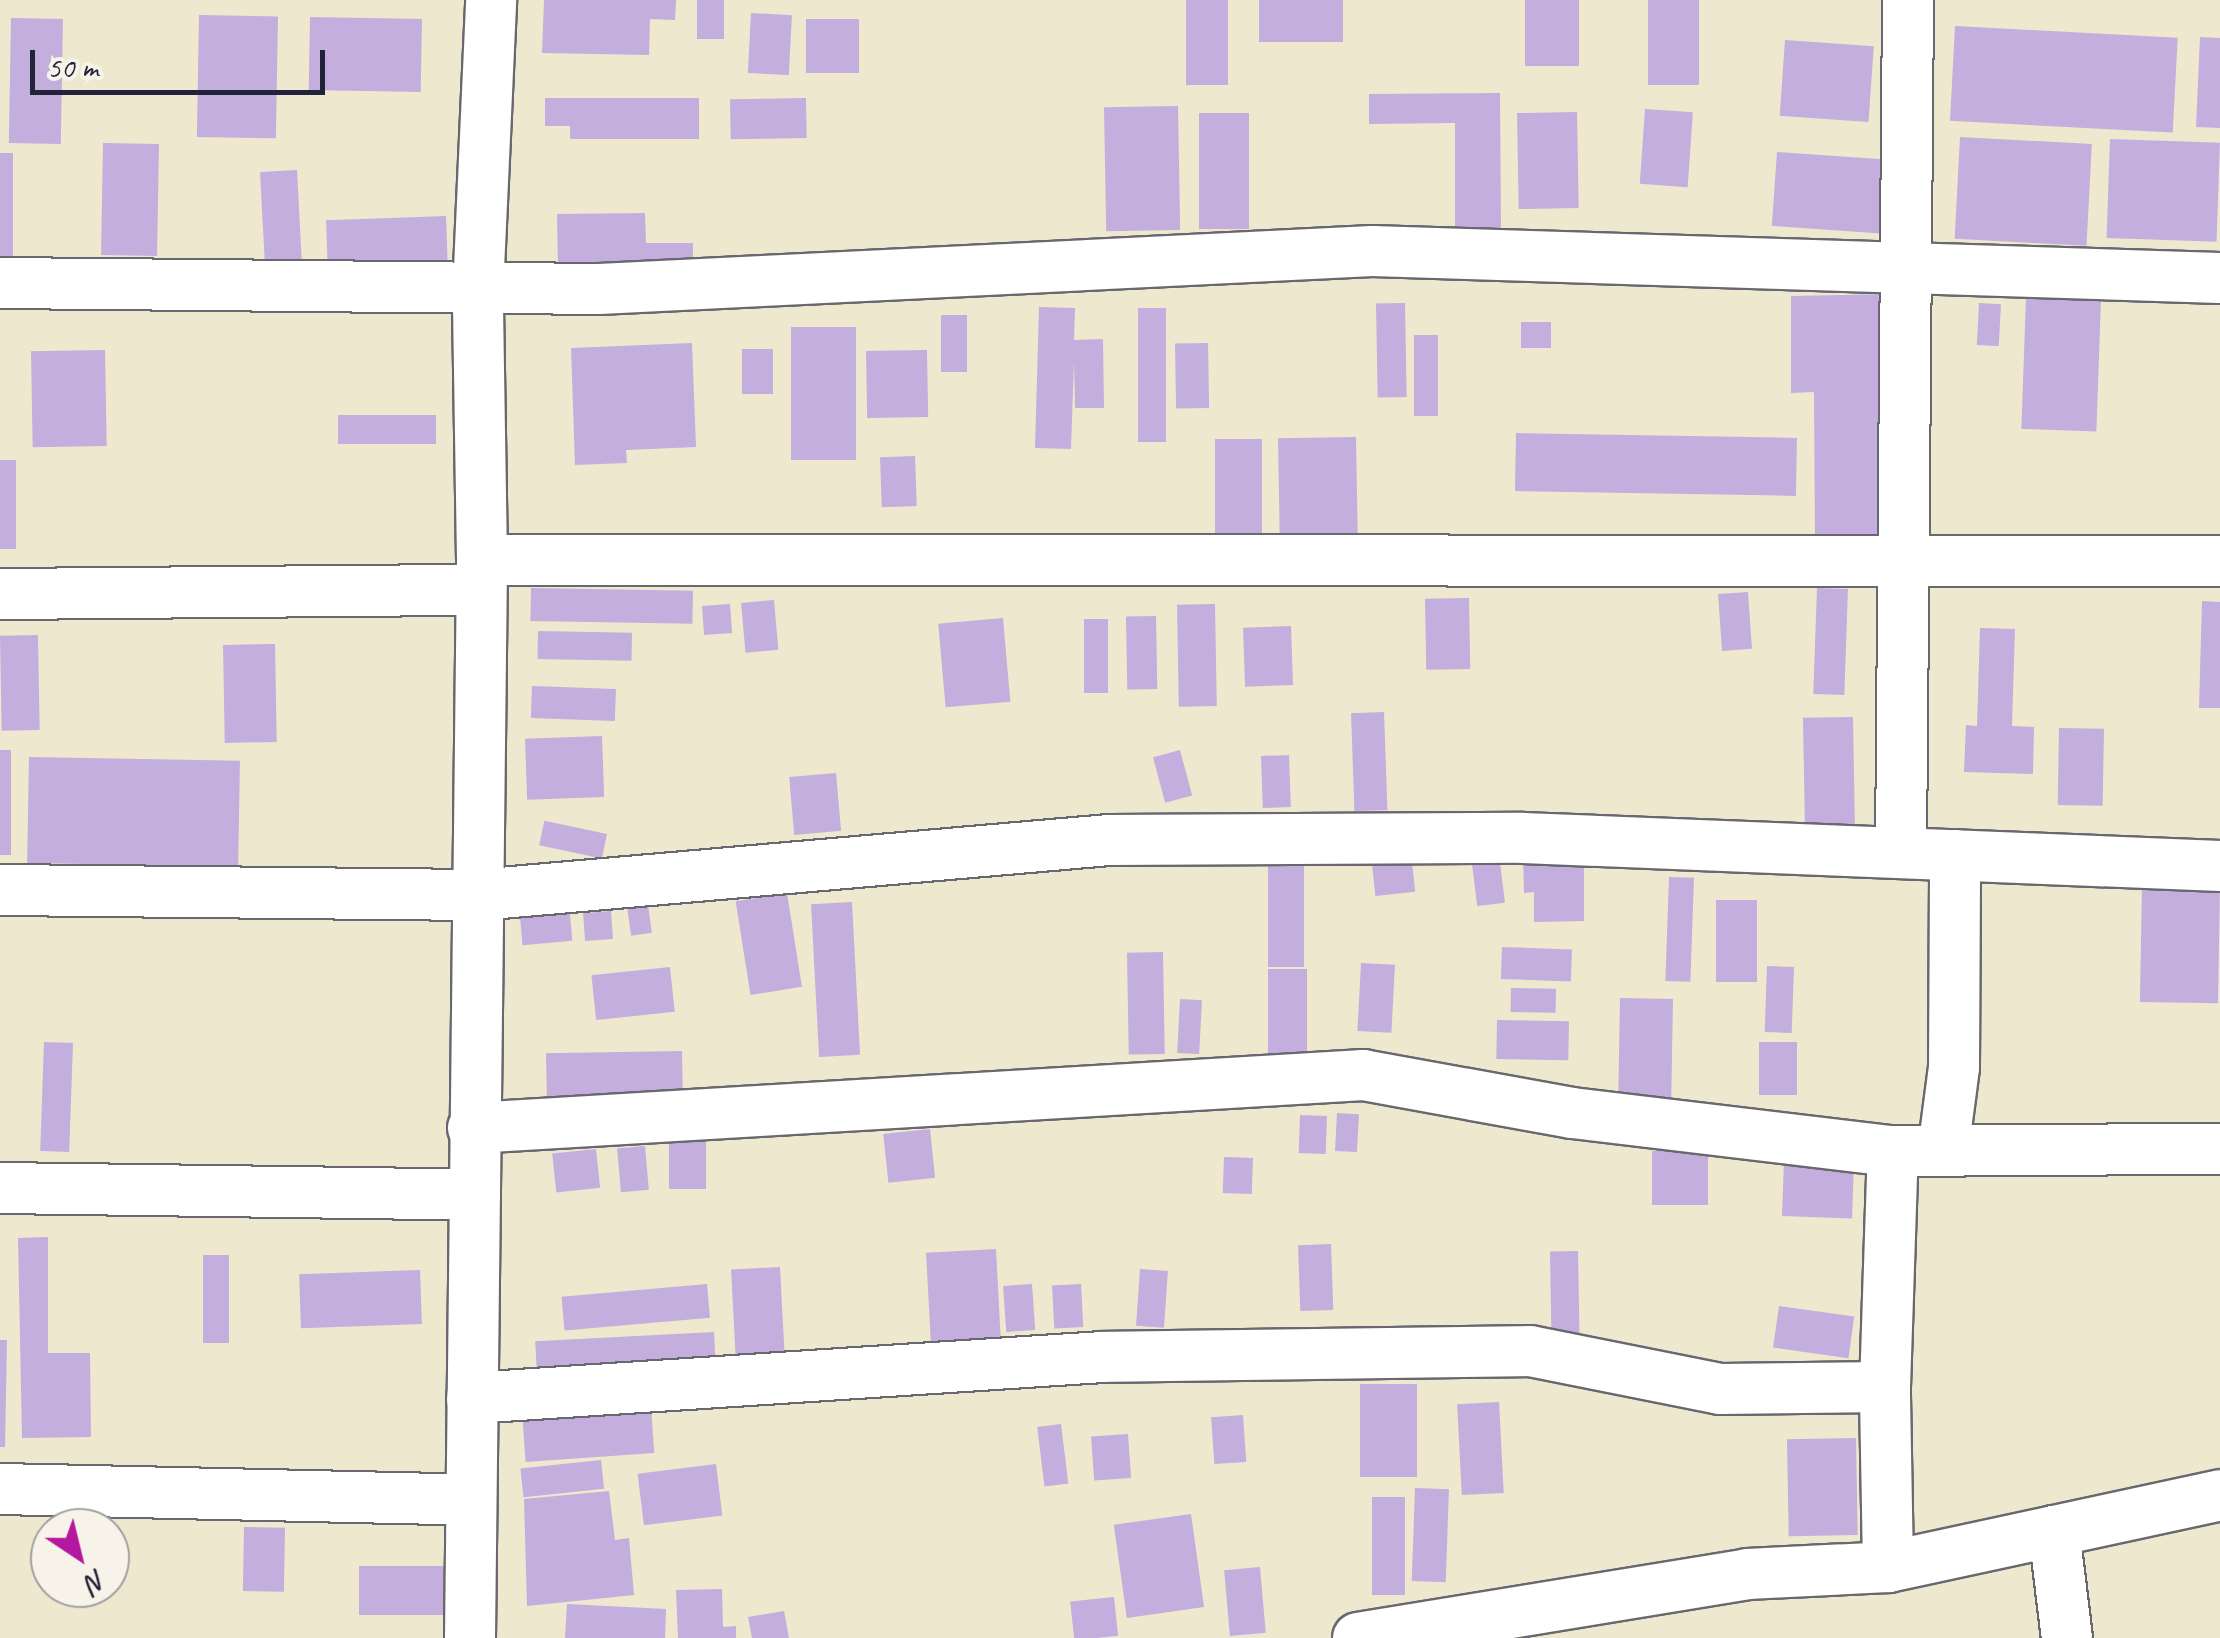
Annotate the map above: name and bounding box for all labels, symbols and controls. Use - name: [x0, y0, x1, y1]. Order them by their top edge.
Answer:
- scale bar: [35, 30, 330, 92]
- text: 50 m: [47, 48, 98, 86]
- north arrow: [30, 1508, 130, 1608]
- text: N: [79, 1562, 113, 1601]

